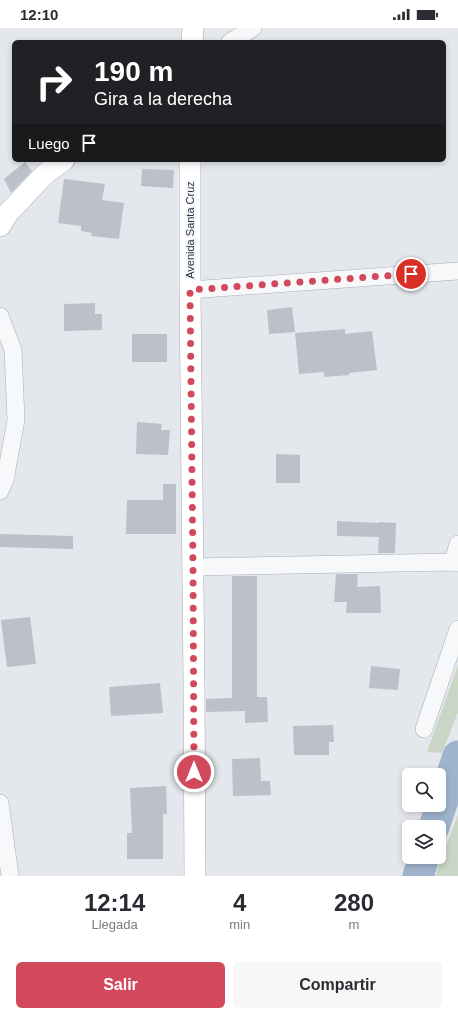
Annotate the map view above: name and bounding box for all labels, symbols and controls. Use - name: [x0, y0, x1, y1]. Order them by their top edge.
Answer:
- text: 12:10: [20, 6, 58, 23]
- icon: right: [28, 56, 80, 108]
- text: 190 m: [94, 56, 173, 87]
- text: Gira a la derecha: [94, 89, 232, 109]
- icon: arrive: [78, 132, 100, 154]
- text: Luego: [28, 135, 70, 152]
- street label: Avenida Santa Cruz: [184, 181, 196, 279]
- pin: [394, 257, 428, 291]
- icon: arrive: [400, 263, 422, 285]
- position arrow: [173, 751, 215, 793]
- map controls: [402, 768, 446, 864]
- button: search: [402, 768, 446, 812]
- button: layers: [402, 820, 446, 864]
- text: 12:14: [84, 889, 145, 916]
- text: 4: [233, 889, 246, 916]
- text: 280: [334, 889, 374, 916]
- text: Llegada: [91, 917, 138, 932]
- text: min: [229, 917, 250, 932]
- text: m: [349, 917, 359, 932]
- button: Salir: [16, 962, 225, 1008]
- button: Compartir: [233, 962, 442, 1008]

